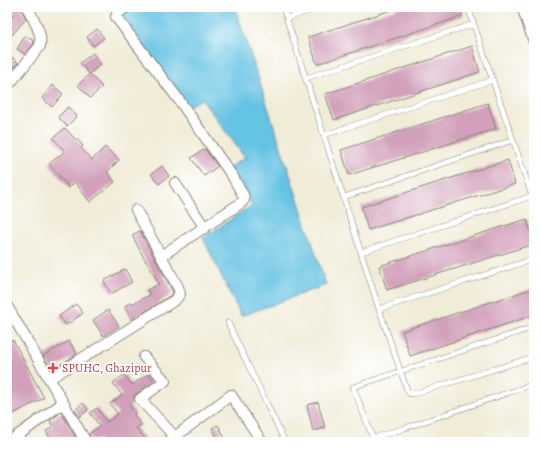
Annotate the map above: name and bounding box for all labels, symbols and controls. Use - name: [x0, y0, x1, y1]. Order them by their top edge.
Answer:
- place label: SPUHC, Ghazipur: [62, 360, 152, 376]
- marker: SPUHC, Ghazipur: [47, 362, 59, 374]

